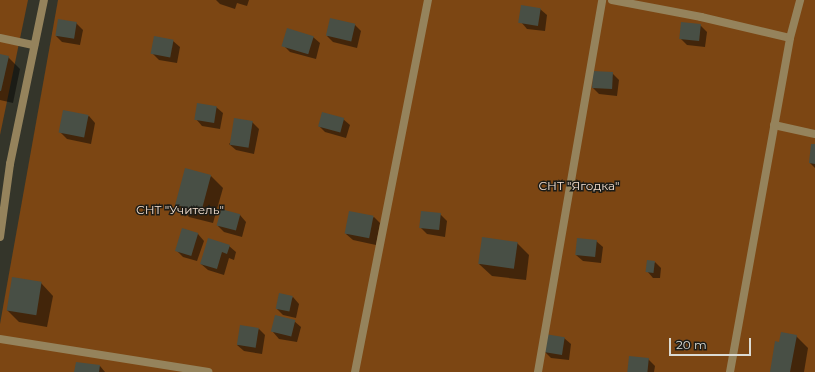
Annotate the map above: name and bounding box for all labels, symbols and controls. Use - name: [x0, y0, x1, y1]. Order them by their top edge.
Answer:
- park label: СНТ "Ягодка": [538, 179, 620, 193]
- park label: СНТ "Учитель": [136, 203, 224, 217]
- scale bar: [671, 330, 753, 356]
- text: 20 m: [676, 337, 707, 352]

